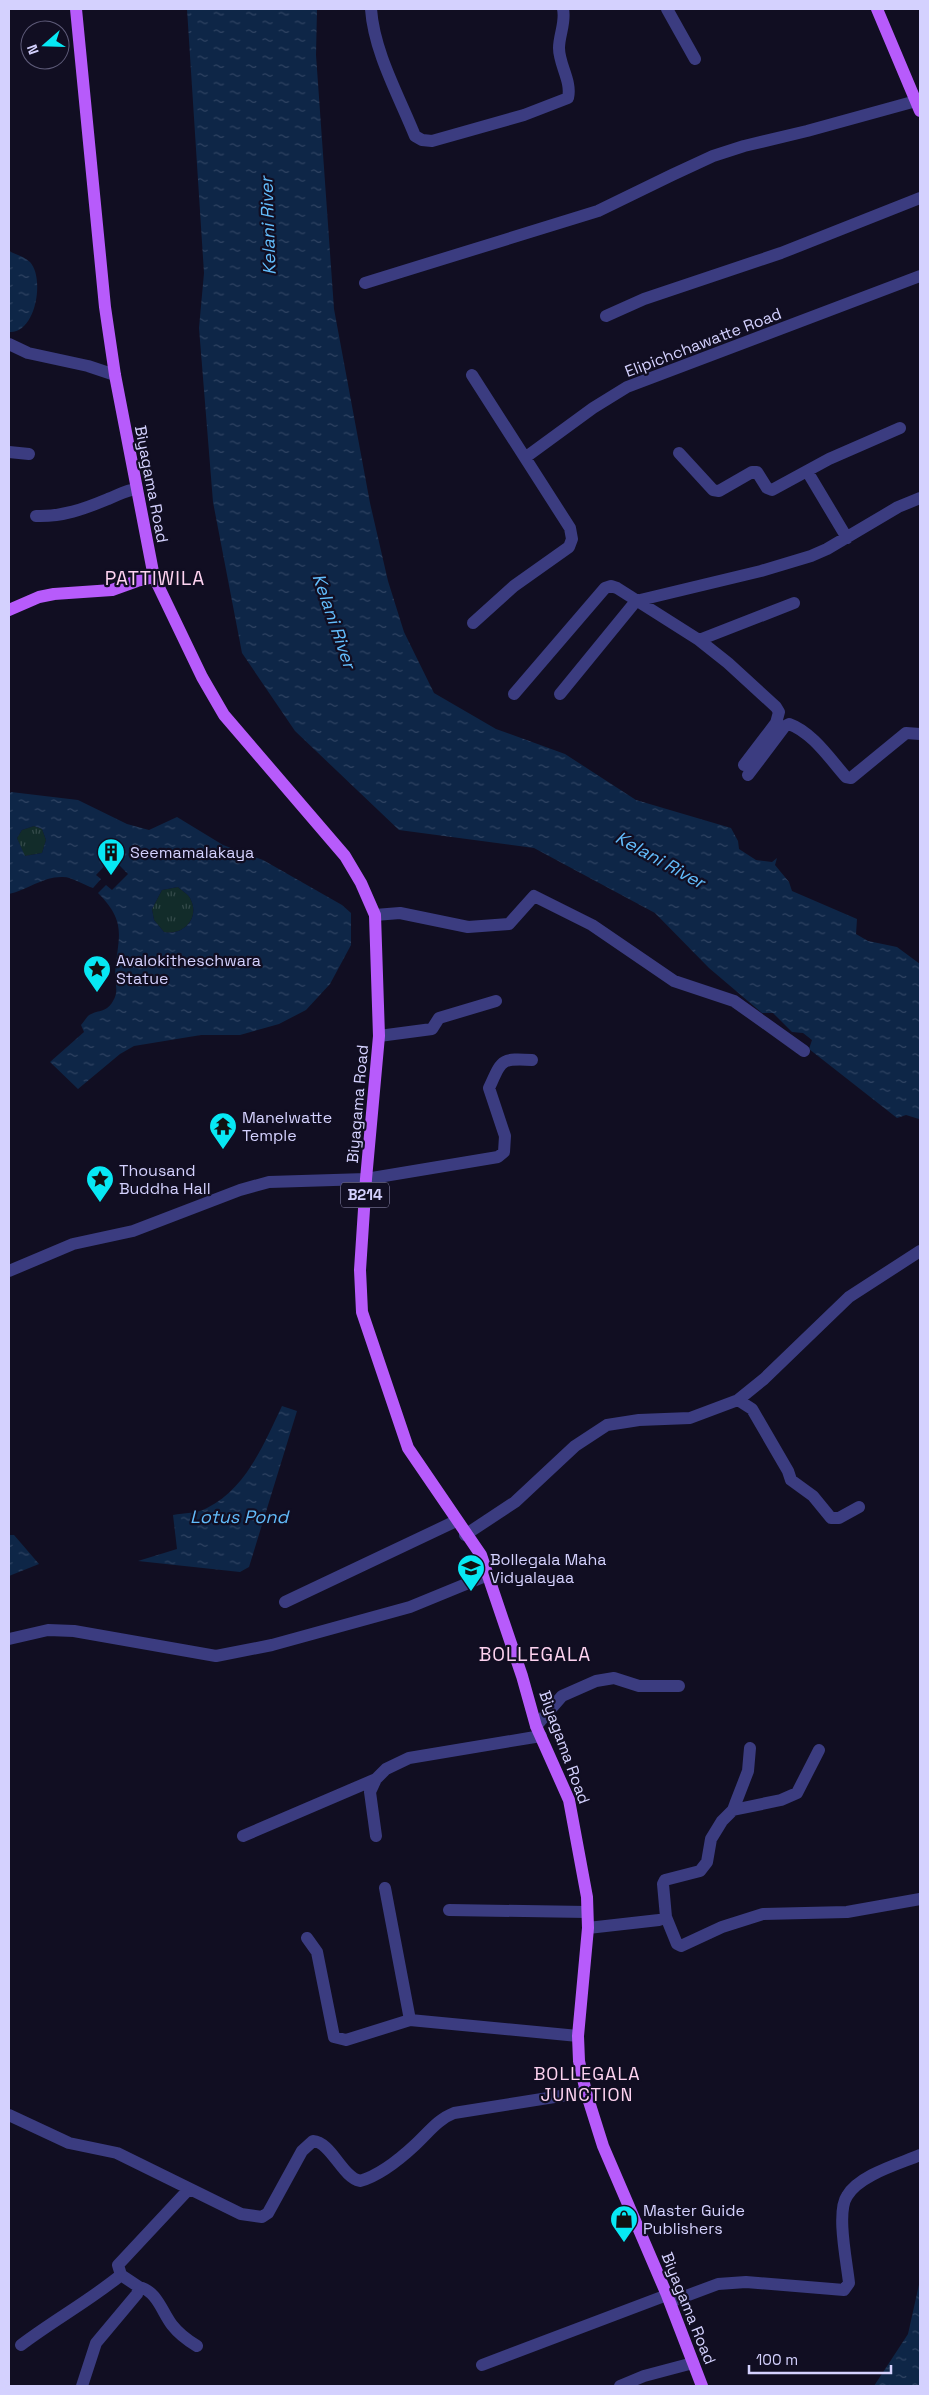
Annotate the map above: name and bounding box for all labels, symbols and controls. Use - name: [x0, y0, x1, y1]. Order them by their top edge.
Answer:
- north arrow: [20, 20, 70, 70]
- text: N: [23, 42, 43, 57]
- water label: Kelani River: [254, 174, 281, 276]
- street label: Elipichchawatte Road: [622, 303, 784, 382]
- street label: Biyagama Road: [130, 424, 173, 545]
- district label: PATTIWILA: [105, 566, 205, 591]
- water label: Kelani River: [308, 570, 362, 673]
- water label: Kelani River: [612, 826, 711, 895]
- building icon: Seemamalakaya: [96, 837, 126, 876]
- place label: Seemamalakaya: [130, 842, 254, 863]
- place label: Avalokitheschwara Statue: [116, 950, 261, 989]
- place icon: Avalokitheschwara Statue: [82, 954, 112, 993]
- street label: Biyagama Road: [342, 1044, 373, 1164]
- place label: Manelwatte Temple: [242, 1107, 332, 1146]
- temple icon: Manelwatte Temple: [208, 1111, 238, 1150]
- place label: Thousand Buddha Hall: [119, 1160, 211, 1199]
- place icon: Thousand Buddha Hall: [85, 1164, 115, 1203]
- road number: B214: [341, 1182, 389, 1208]
- water label: Lotus Pond: [190, 1505, 291, 1528]
- place label: Bollegala Maha Vidyalayaa: [490, 1549, 607, 1588]
- school or university icon: Bollegala Maha Vidyalayaa: [456, 1553, 486, 1592]
- district label: BOLLEGALA: [479, 1642, 591, 1667]
- street label: Biyagama Road: [534, 1688, 595, 1807]
- district label: BOLLEGALA JUNCTION: [533, 2062, 641, 2106]
- place label: Master Guide Publishers: [643, 2200, 745, 2239]
- shop icon: Master Guide Publishers: [609, 2204, 639, 2243]
- street label: Biyagama Road: [656, 2249, 721, 2367]
- scale bar: [749, 2342, 892, 2374]
- text: 100 m: [756, 2350, 798, 2369]

